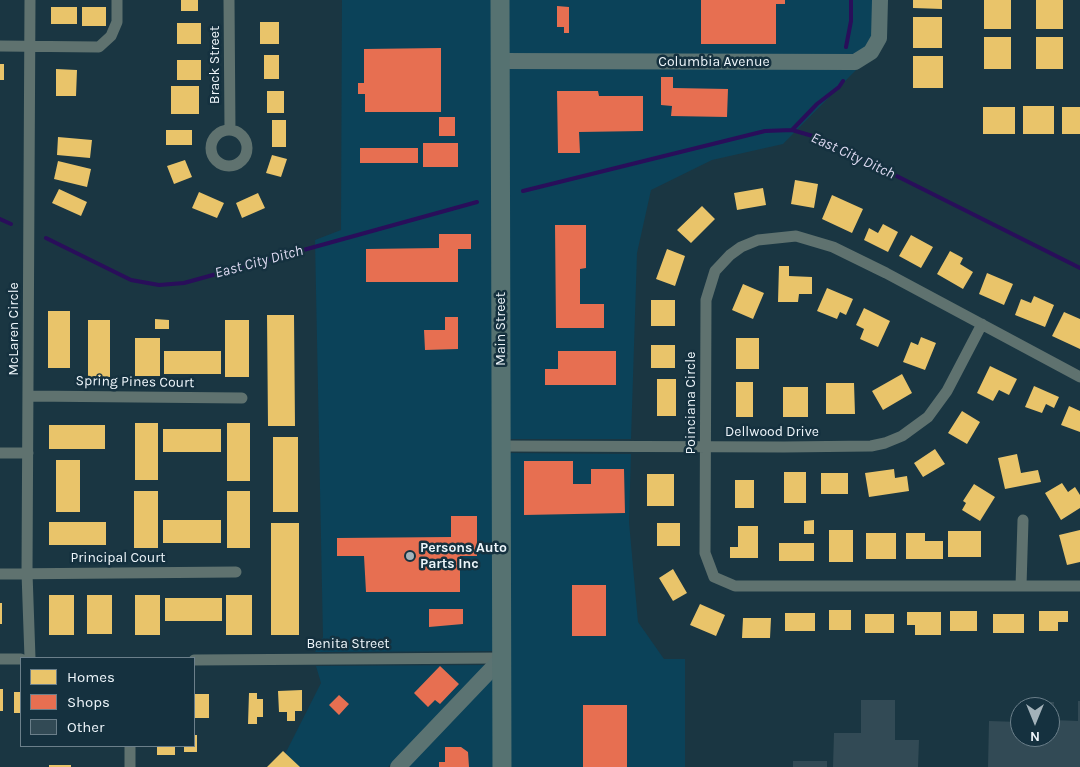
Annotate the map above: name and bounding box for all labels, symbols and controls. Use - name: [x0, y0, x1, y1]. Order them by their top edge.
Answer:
- street label: Brack Street: [207, 26, 223, 104]
- street label: Columbia Avenue: [658, 54, 770, 70]
- water label: East City Ditch: [808, 129, 898, 183]
- water label: East City Ditch: [213, 242, 305, 282]
- street label: McLaren Circle: [6, 282, 22, 376]
- street label: Main Street: [493, 292, 509, 366]
- street label: Poinciana Circle: [683, 352, 699, 454]
- street label: Spring Pines Court: [75, 373, 195, 391]
- street label: Dellwood Drive: [725, 424, 819, 440]
- place label: Persons Auto Parts Inc: [420, 540, 507, 572]
- street label: Principal Court: [71, 550, 165, 566]
- marker: Persons Auto Parts Inc: [404, 550, 416, 562]
- street label: Benita Street: [306, 636, 390, 652]
- legend: [20, 657, 195, 747]
- text: Homes: [67, 668, 115, 686]
- text: Shops: [67, 693, 110, 711]
- north arrow: [1010, 697, 1060, 747]
- text: Other: [67, 718, 105, 736]
- text: N: [1030, 728, 1040, 745]

